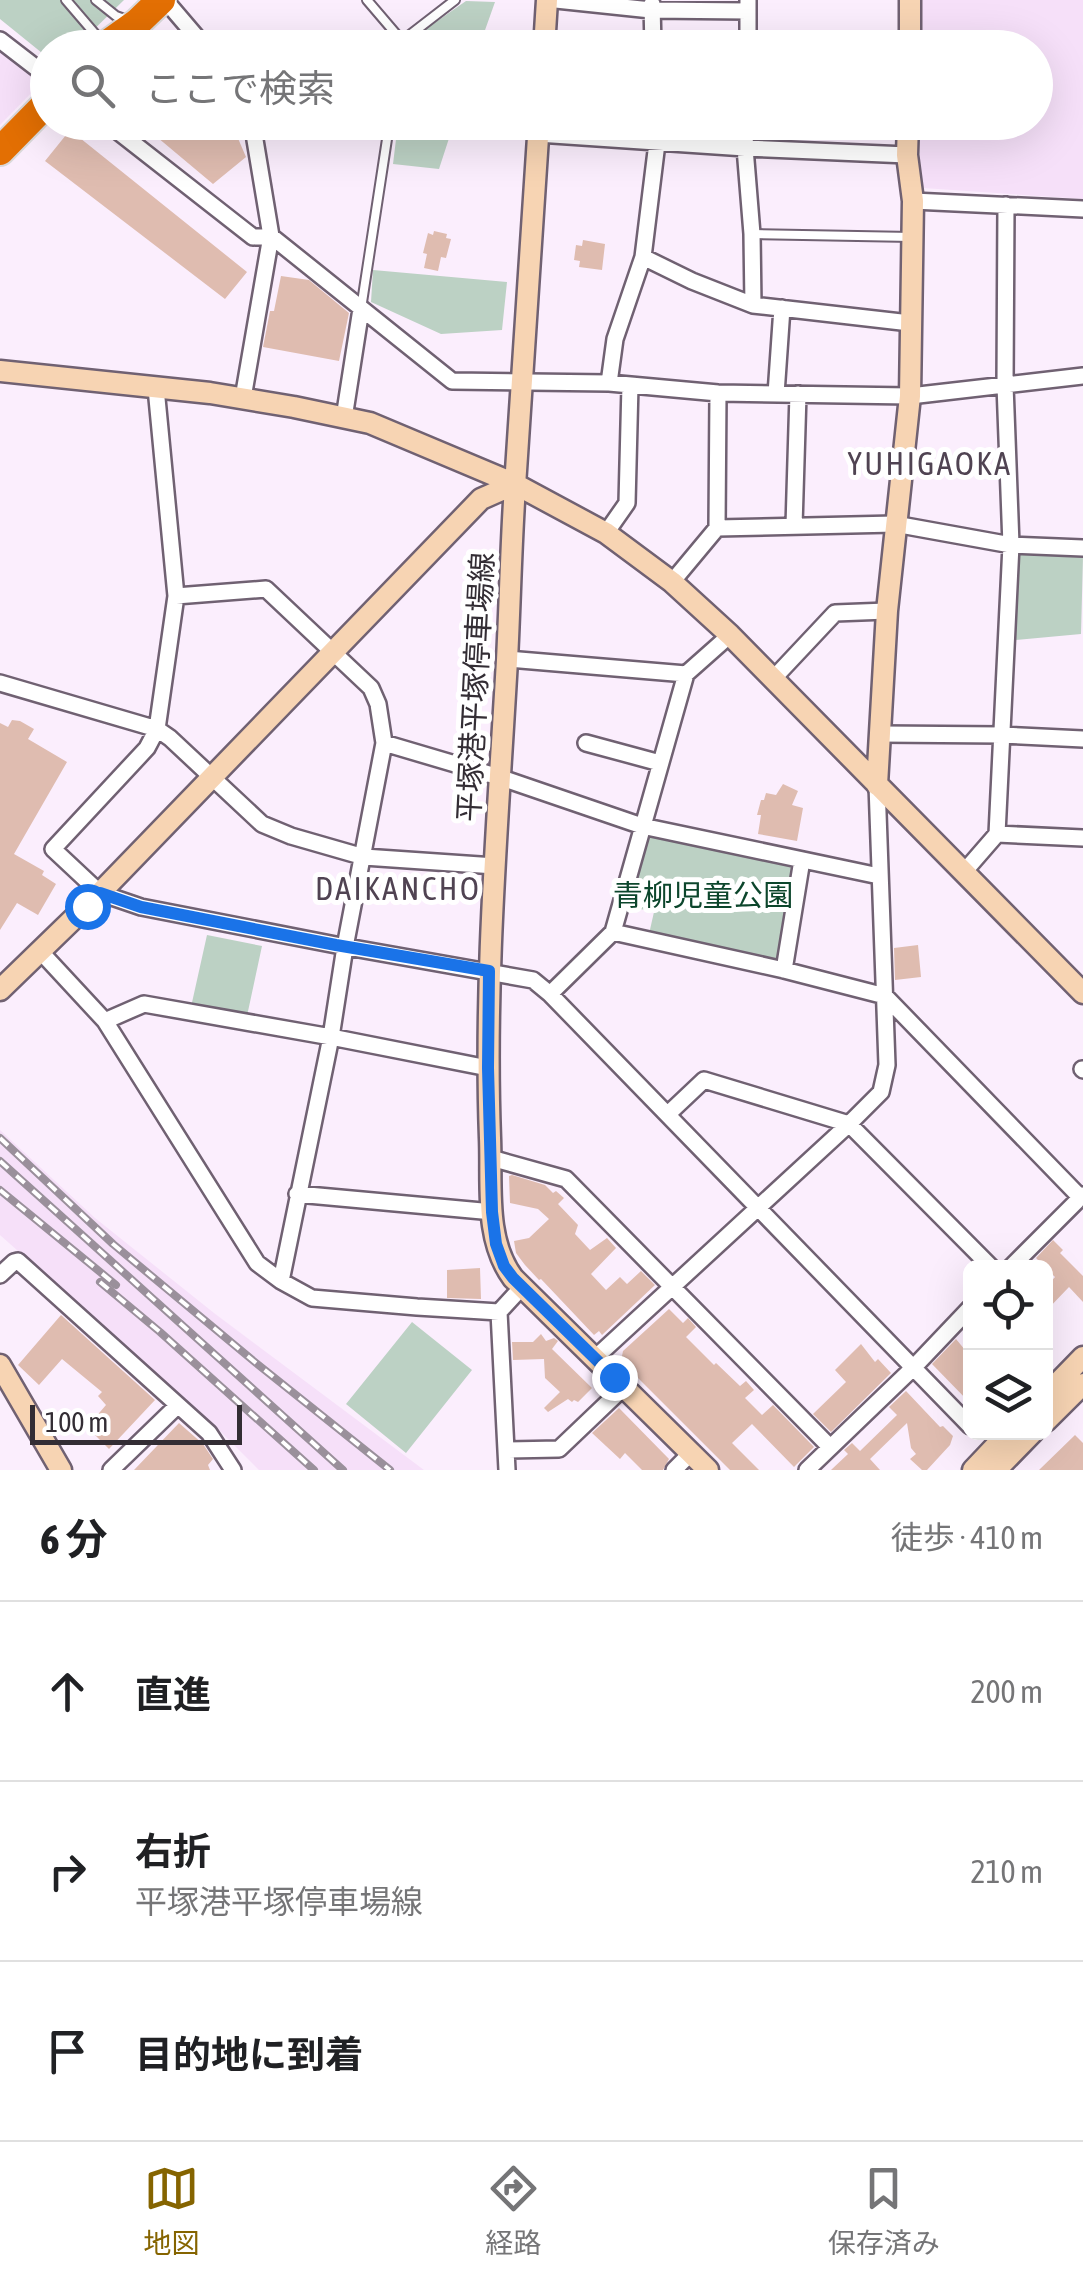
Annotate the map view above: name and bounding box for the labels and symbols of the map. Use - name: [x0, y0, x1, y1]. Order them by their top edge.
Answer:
- district label: YUHIGAOKA: [847, 445, 1013, 482]
- street label: 平塚港平塚停車場線: [451, 551, 499, 823]
- district label: DAIKANCHO: [315, 870, 481, 907]
- park label: 青柳児童公園: [613, 878, 793, 912]
- route start: [65, 884, 111, 930]
- route end: [592, 1355, 638, 1401]
- scale bar: [30, 1400, 242, 1444]

